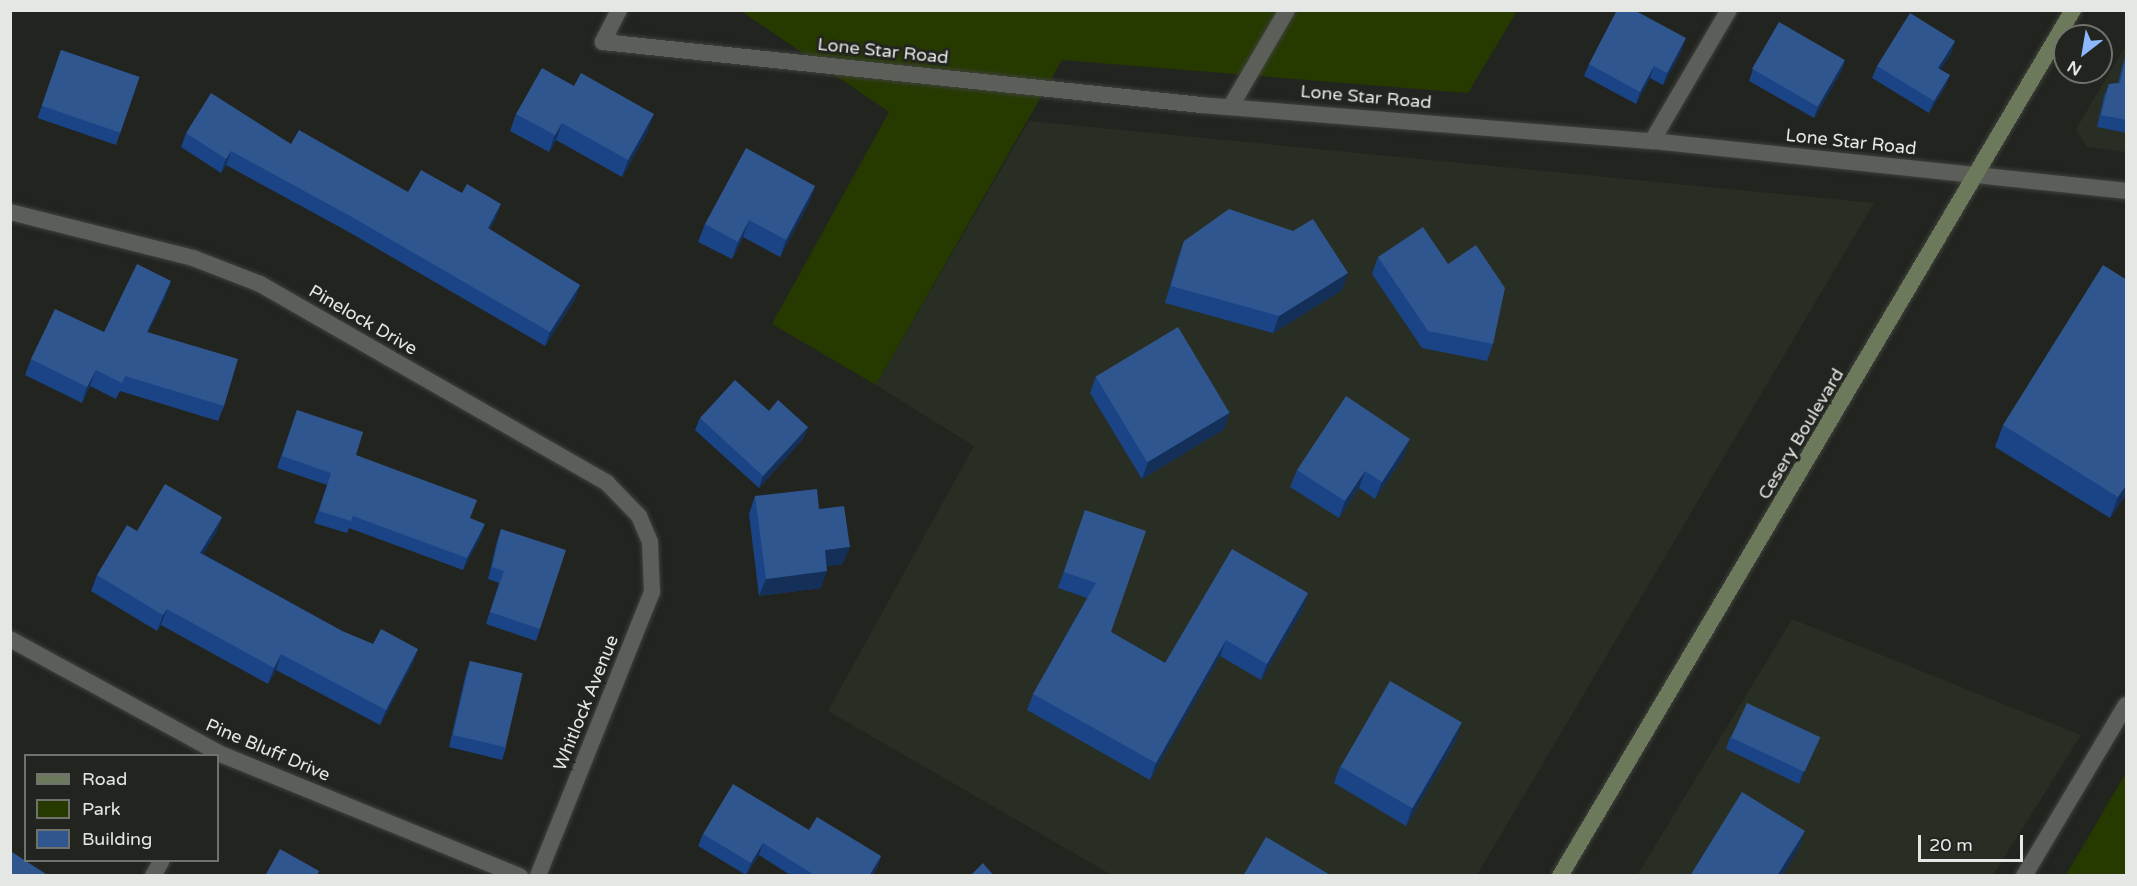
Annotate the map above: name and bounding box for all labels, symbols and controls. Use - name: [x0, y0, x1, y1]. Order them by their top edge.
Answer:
- north arrow: [2053, 24, 2113, 84]
- street label: Lone Star Road: [816, 33, 950, 69]
- text: N: [2064, 56, 2085, 80]
- street label: Lone Star Road: [1299, 81, 1433, 113]
- street label: Lone Star Road: [1784, 124, 1918, 160]
- street label: Pinelock Drive: [305, 280, 421, 360]
- street label: Cesery Boulevard: [1753, 365, 1849, 503]
- street label: Whitlock Avenue: [549, 632, 623, 774]
- street label: Pine Bluff Drive: [203, 714, 333, 786]
- legend: [24, 754, 219, 862]
- text: Road: [82, 768, 127, 790]
- text: Park: [82, 798, 120, 820]
- scale bar: [1921, 823, 2026, 861]
- text: Building: [82, 828, 152, 850]
- text: 20 m: [1929, 834, 1973, 856]

